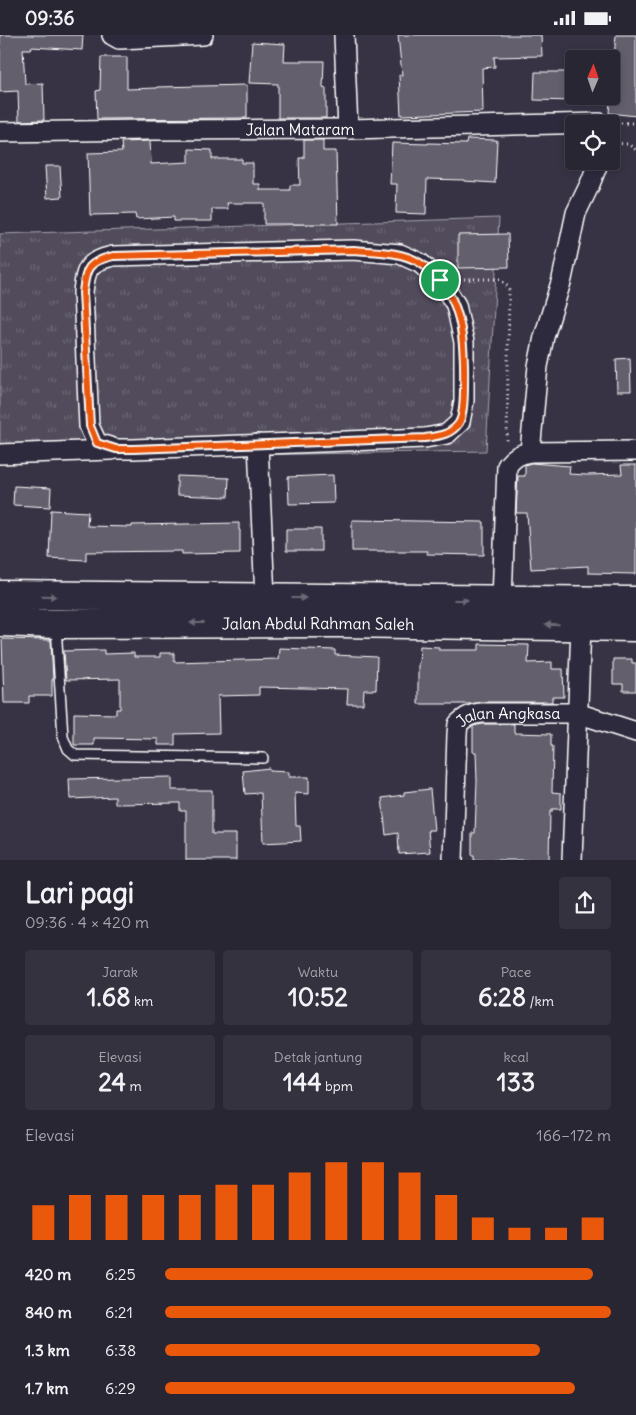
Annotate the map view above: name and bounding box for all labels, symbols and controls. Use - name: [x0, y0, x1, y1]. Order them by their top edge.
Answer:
- text: 09:36: [25, 6, 74, 30]
- north arrow: [565, 50, 620, 105]
- map controls: [565, 50, 620, 170]
- button: locate: [565, 115, 620, 170]
- street label: Jalan Mataram: [245, 119, 355, 140]
- pin: [419, 259, 461, 301]
- icon: arrive: [426, 266, 454, 294]
- one-way arrow: [41, 592, 57, 600]
- one-way arrow: [291, 594, 307, 602]
- one-way arrow: [453, 596, 469, 604]
- street label: Jalan Abdul Rahman Saleh: [222, 613, 414, 634]
- one-way arrow: [189, 619, 205, 627]
- one-way arrow: [544, 621, 560, 629]
- street label: Jalan Angkasa: [452, 703, 560, 731]
- text: Lari pagi: [25, 875, 134, 911]
- button: share: [559, 877, 611, 929]
- text: 09:36 · 4 × 420 m: [25, 912, 149, 932]
- text: Jarak: [102, 963, 138, 981]
- text: Waktu: [298, 963, 338, 981]
- text: Pace: [501, 963, 531, 981]
- text: 1.68: [87, 981, 131, 1013]
- text: 10:52: [288, 981, 348, 1013]
- text: 6:28: [478, 981, 526, 1013]
- text: km: [131, 992, 153, 1010]
- text: /km: [526, 992, 554, 1010]
- text: Elevasi: [98, 1048, 142, 1066]
- text: Detak jantung: [274, 1048, 362, 1066]
- text: kcal: [503, 1048, 529, 1066]
- text: 24: [98, 1066, 126, 1098]
- text: 144: [283, 1066, 322, 1098]
- text: 133: [497, 1066, 535, 1098]
- text: m: [126, 1077, 142, 1095]
- text: bpm: [322, 1077, 353, 1095]
- text: Elevasi: [25, 1125, 74, 1145]
- text: 166–172 m: [536, 1125, 611, 1145]
- text: 420 m: [25, 1264, 71, 1284]
- text: 6:25: [105, 1264, 136, 1284]
- text: 840 m: [25, 1302, 72, 1322]
- text: 6:21: [105, 1302, 133, 1322]
- text: 1.3 km: [25, 1340, 70, 1360]
- text: 6:38: [105, 1340, 136, 1360]
- text: 1.7 km: [25, 1378, 69, 1398]
- text: 6:29: [105, 1378, 136, 1398]

